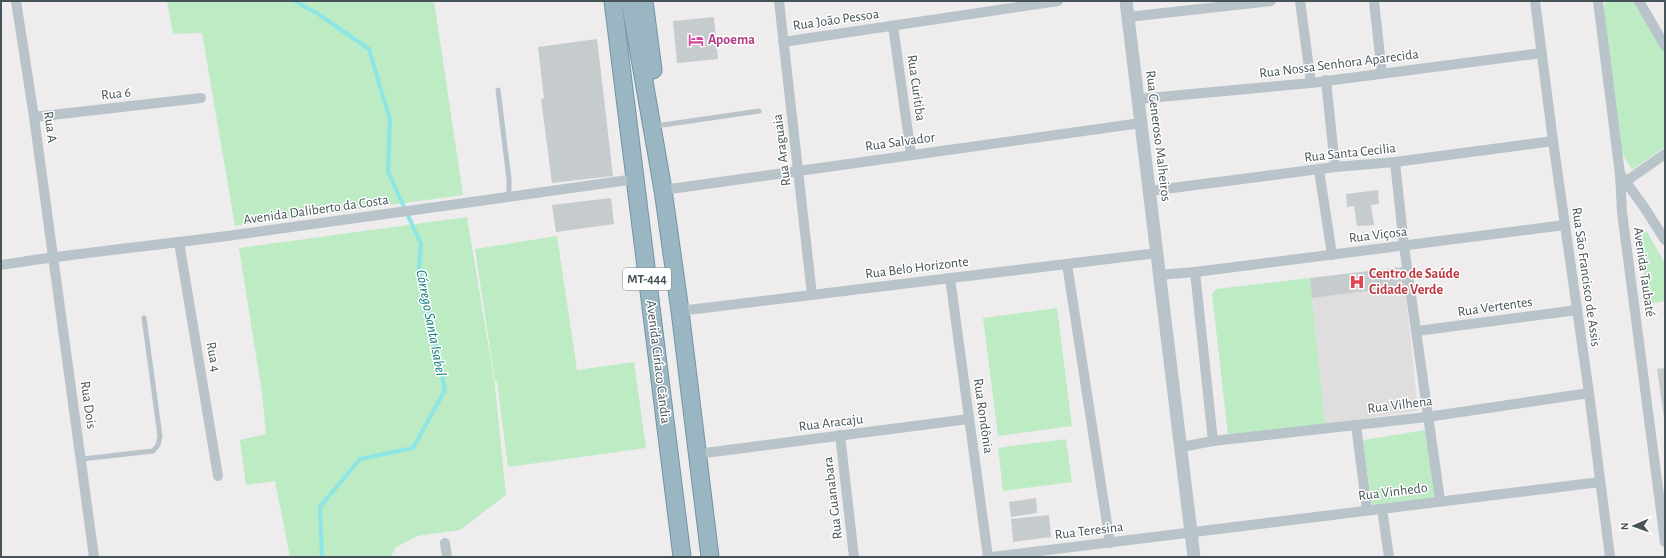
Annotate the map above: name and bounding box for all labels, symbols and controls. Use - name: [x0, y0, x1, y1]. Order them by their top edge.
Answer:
- street label: Rua João Pessoa: [792, 7, 880, 33]
- hotel icon: Apoema: [687, 31, 705, 49]
- place label: Apoema: [708, 33, 755, 47]
- street label: Rua Nossa Senhora Aparecida: [1258, 47, 1420, 81]
- street label: Rua Curitiba: [904, 54, 928, 123]
- street label: Rua Generoso Malheiros: [1143, 70, 1173, 202]
- street label: Rua 6: [100, 85, 132, 103]
- street label: Rua A: [41, 110, 59, 144]
- street label: Rua Araguaia: [771, 113, 793, 187]
- street label: Rua Salvador: [864, 130, 936, 154]
- street label: Rua Santa Cecilia: [1303, 141, 1397, 165]
- street label: Avenida Daliberto da Costa: [242, 193, 390, 227]
- street label: Rua São Francisco de Assis: [1569, 206, 1603, 348]
- street label: Rua Viçosa: [1348, 224, 1408, 246]
- street label: Avenida Taubaté: [1631, 226, 1657, 318]
- street label: Rua Belo Horizonte: [864, 255, 970, 281]
- place label: Centro de Saúde Cidade Verde: [1369, 267, 1460, 297]
- water label: Córrego Santa Isabel: [413, 268, 449, 378]
- road number: MT-444: [623, 268, 671, 290]
- hospital icon: Centro de Saúde Cidade Verde: [1348, 273, 1366, 291]
- street label: Rua Vertentes: [1457, 295, 1533, 319]
- street label: Avenida Ciríaco Cândia: [643, 300, 673, 425]
- street label: Rua 4: [203, 341, 223, 373]
- street label: Rua Rondônia: [971, 378, 995, 455]
- street label: Rua Dois: [78, 380, 98, 430]
- street label: Rua Vilhena: [1367, 394, 1434, 416]
- street label: Rua Aracaju: [798, 412, 864, 434]
- street label: Rua Guanabara: [821, 455, 845, 540]
- street label: Rua Vinhedo: [1358, 481, 1429, 503]
- north arrow: [1614, 506, 1654, 546]
- street label: Rua Teresina: [1054, 520, 1125, 542]
- text: N: [1619, 522, 1630, 530]

